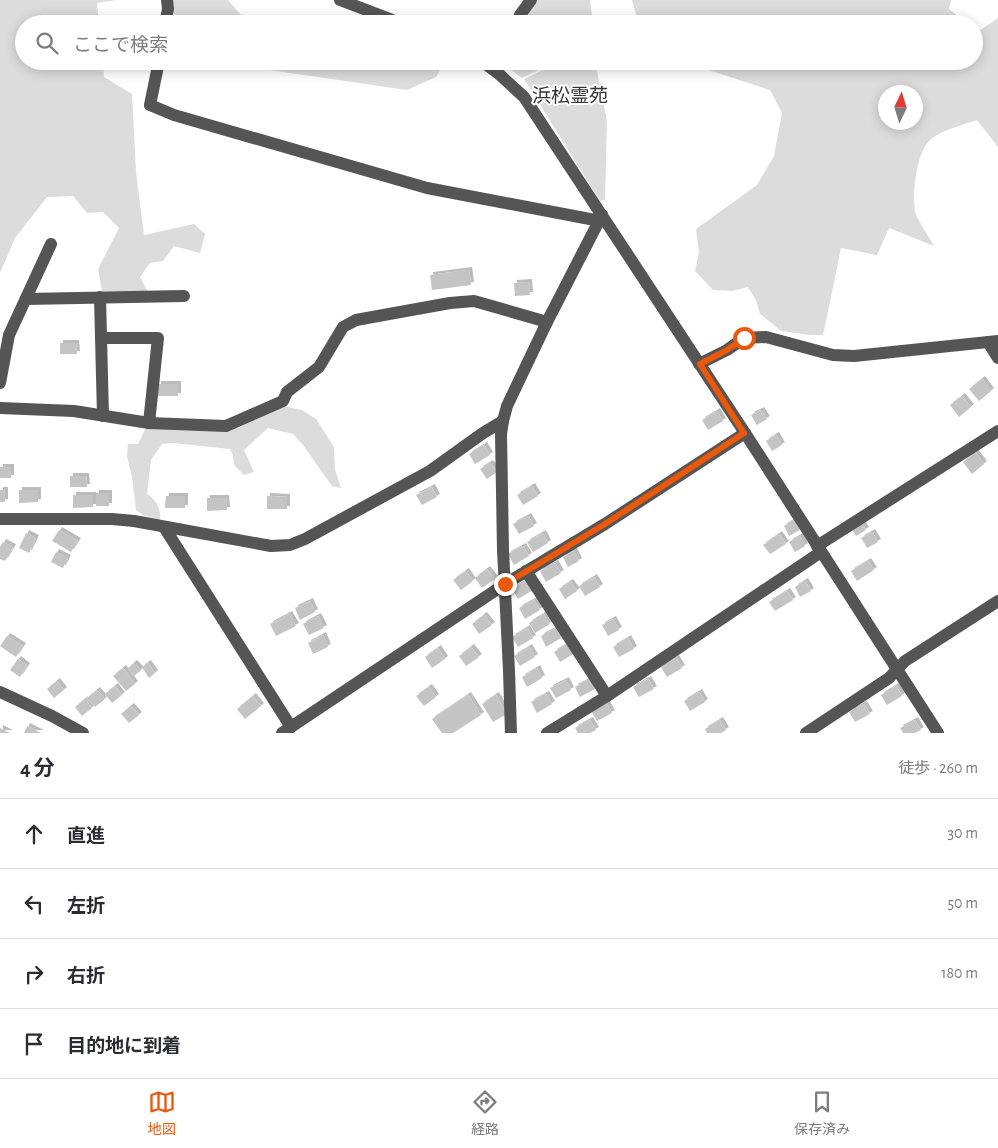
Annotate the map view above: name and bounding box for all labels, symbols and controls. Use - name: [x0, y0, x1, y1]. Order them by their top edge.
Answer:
- search box: [15, 15, 983, 70]
- icon: search: [33, 29, 61, 57]
- text: ここで検索: [73, 36, 168, 55]
- park label: 浜松霊苑: [532, 85, 608, 106]
- north arrow: [878, 85, 923, 130]
- route start: [733, 327, 756, 350]
- route end: [494, 573, 517, 596]
- text: 4 分: [20, 758, 55, 779]
- text: 徒歩 · 260 m: [898, 760, 978, 776]
- icon: ahead: [20, 820, 48, 848]
- text: 30 m: [948, 825, 978, 841]
- text: 直進: [67, 827, 105, 846]
- icon: left: [20, 890, 48, 918]
- text: 50 m: [947, 895, 978, 911]
- text: 左折: [67, 897, 105, 916]
- icon: right: [20, 960, 48, 988]
- text: 180 m: [941, 965, 978, 981]
- text: 右折: [67, 967, 105, 986]
- icon: arrive: [20, 1030, 48, 1058]
- text: 目的地に到着: [67, 1037, 181, 1056]
- tab: 地図: [148, 1088, 176, 1139]
- tab: 経路: [471, 1088, 499, 1139]
- tab: 保存済み: [794, 1088, 850, 1139]

